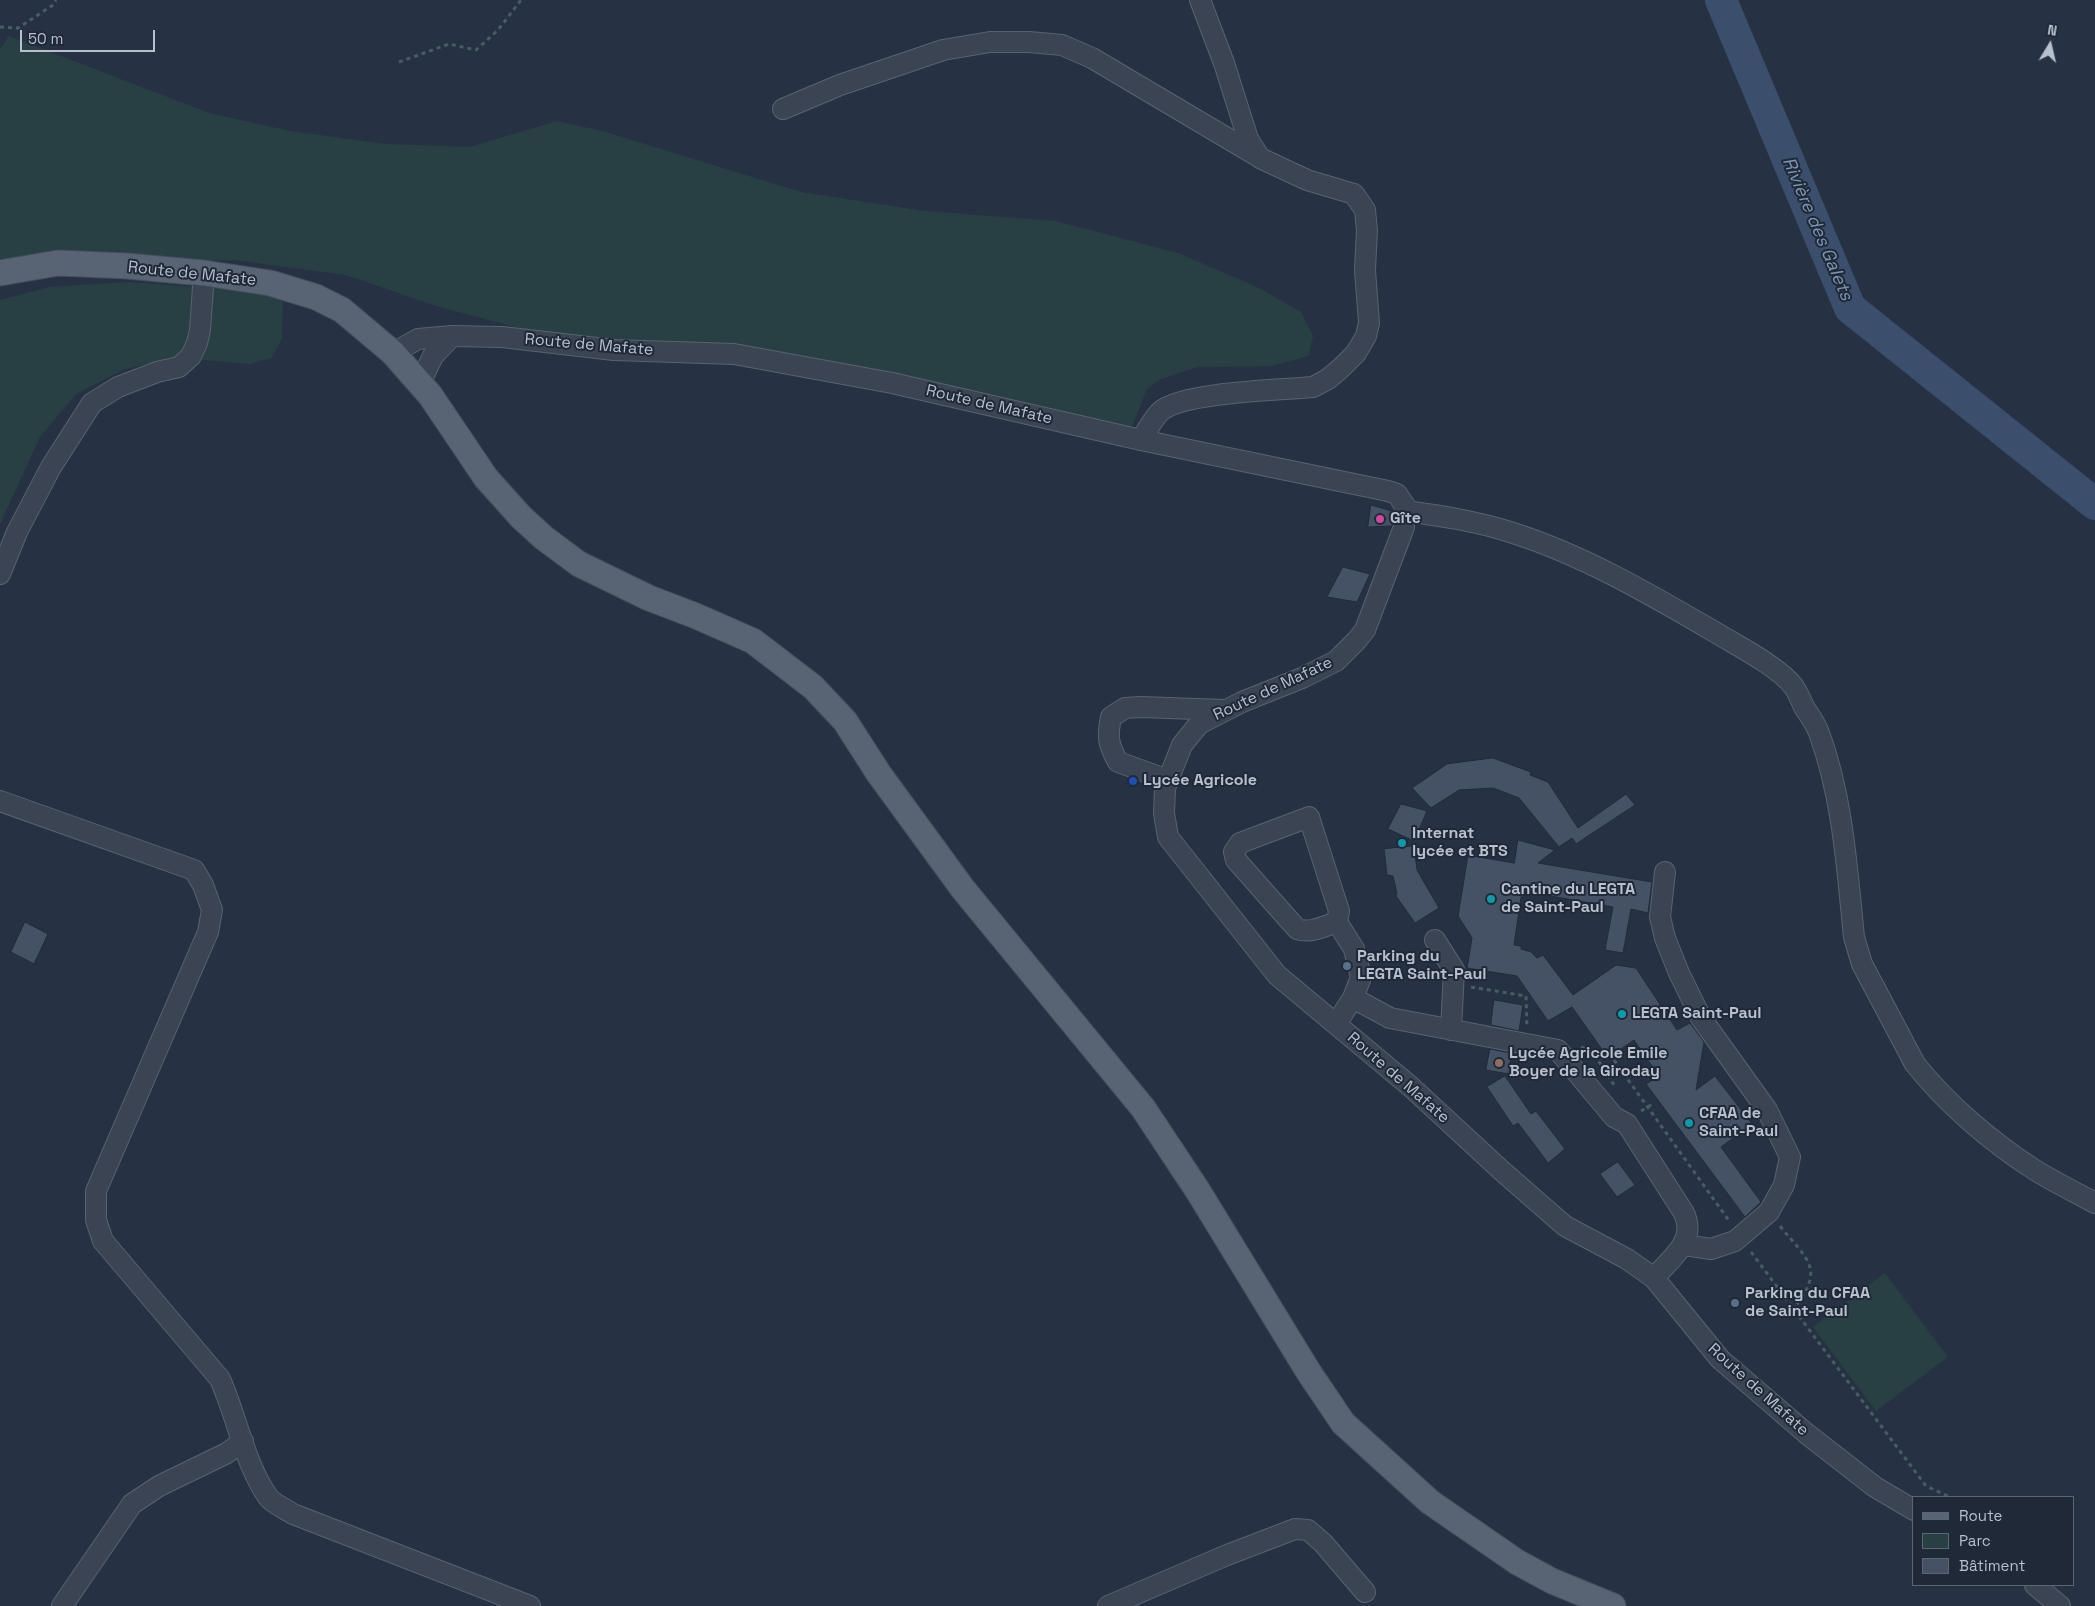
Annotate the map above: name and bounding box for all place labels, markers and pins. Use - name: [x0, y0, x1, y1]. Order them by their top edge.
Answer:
- place label: Gîte: [1390, 509, 1421, 529]
- marker: Gîte: [1374, 513, 1386, 525]
- place label: Lycée Agricole: [1143, 771, 1257, 791]
- marker: Lycée Agricole: [1127, 775, 1139, 787]
- place label: Internat lycée et BTS: [1412, 824, 1508, 862]
- marker: Internat lycée et BTS: [1396, 837, 1408, 849]
- place label: Cantine du LEGTA de Saint-Paul: [1501, 880, 1635, 918]
- marker: Cantine du LEGTA de Saint-Paul: [1485, 893, 1497, 905]
- place label: Parking du LEGTA Saint-Paul: [1357, 947, 1487, 985]
- marker: Parking du LEGTA Saint-Paul: [1341, 960, 1353, 972]
- place label: LEGTA Saint-Paul: [1632, 1004, 1762, 1024]
- marker: LEGTA Saint-Paul: [1616, 1008, 1628, 1020]
- place label: Lycée Agricole Emile Boyer de la Giroday: [1509, 1044, 1667, 1082]
- marker: Lycée Agricole Emile Boyer de la Giroday: [1493, 1057, 1505, 1069]
- place label: CFAA de Saint-Paul: [1699, 1104, 1778, 1142]
- marker: CFAA de Saint-Paul: [1683, 1117, 1695, 1129]
- place label: Parking du CFAA de Saint-Paul: [1745, 1284, 1870, 1322]
- marker: Parking du CFAA de Saint-Paul: [1729, 1297, 1741, 1309]

